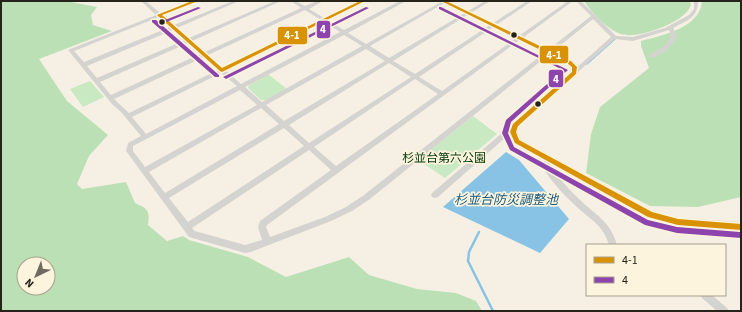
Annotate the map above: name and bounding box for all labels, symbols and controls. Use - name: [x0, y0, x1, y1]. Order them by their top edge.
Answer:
- unlabelled marker: [157, 17, 167, 27]
- line badge: 4: [316, 20, 331, 39]
- text: 4: [320, 22, 326, 37]
- line badge: 4-1: [277, 26, 308, 45]
- text: 4-1: [284, 28, 300, 43]
- unlabelled marker: [509, 30, 519, 40]
- line badge: 4-1: [539, 45, 569, 64]
- text: 4-1: [546, 48, 562, 63]
- line badge: 4: [548, 69, 564, 88]
- text: 4: [553, 72, 559, 87]
- unlabelled marker: [533, 99, 543, 109]
- park label: 杉並台第六公園: [402, 150, 486, 167]
- water label: 杉並台防災調整池: [454, 191, 560, 209]
- legend: [586, 244, 726, 296]
- text: 4-1: [622, 252, 638, 269]
- north arrow: [16, 256, 56, 296]
- text: 4: [622, 272, 628, 289]
- text: N: [22, 275, 37, 291]

